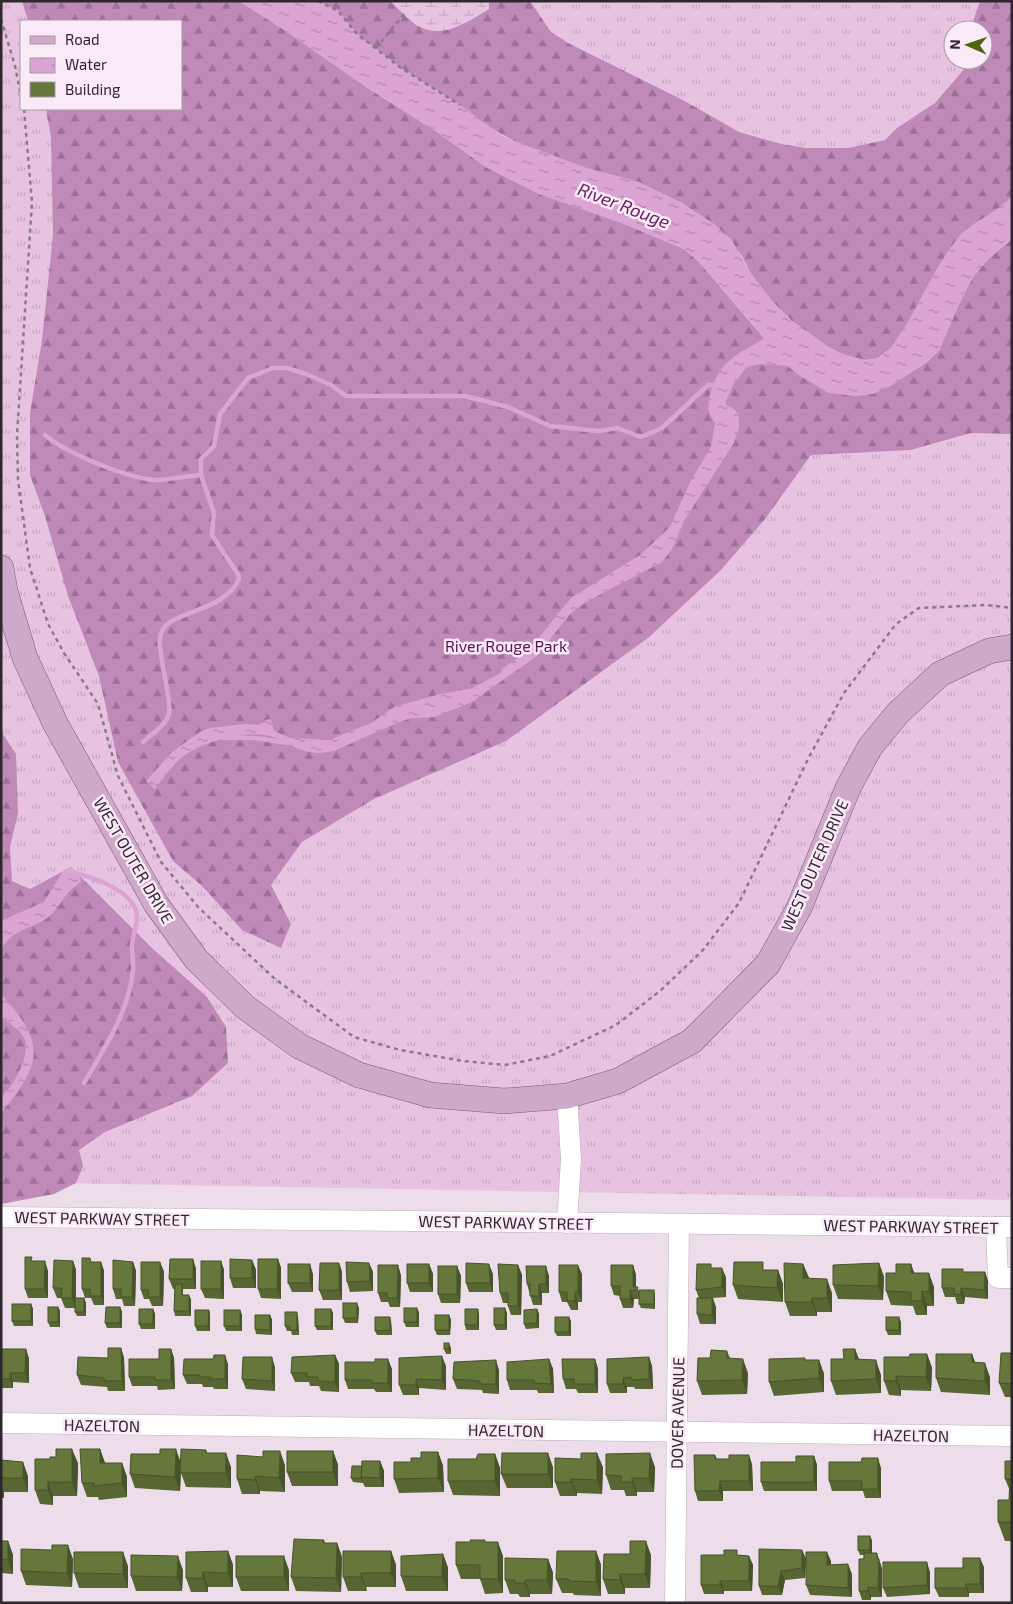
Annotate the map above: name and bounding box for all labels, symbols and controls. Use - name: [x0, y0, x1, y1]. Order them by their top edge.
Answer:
- legend: [20, 20, 182, 110]
- north arrow: [943, 20, 993, 70]
- text: Road: [65, 30, 100, 48]
- text: N: [946, 39, 963, 50]
- text: Water: [65, 55, 107, 73]
- text: Building: [65, 80, 121, 98]
- water label: River Rouge: [575, 177, 674, 233]
- park label: River Rouge Park: [445, 636, 567, 655]
- street label: WEST OUTER DRIVE: [90, 794, 178, 926]
- street label: WEST OUTER DRIVE: [776, 796, 852, 934]
- street label: WEST PARKWAY STREET: [14, 1207, 190, 1229]
- street label: WEST PARKWAY STREET: [418, 1211, 594, 1233]
- street label: WEST PARKWAY STREET: [823, 1215, 999, 1237]
- street label: DOVER AVENUE: [667, 1357, 687, 1469]
- street label: HAZELTON: [64, 1415, 140, 1435]
- street label: HAZELTON: [468, 1420, 544, 1440]
- street label: HAZELTON: [873, 1425, 949, 1445]

